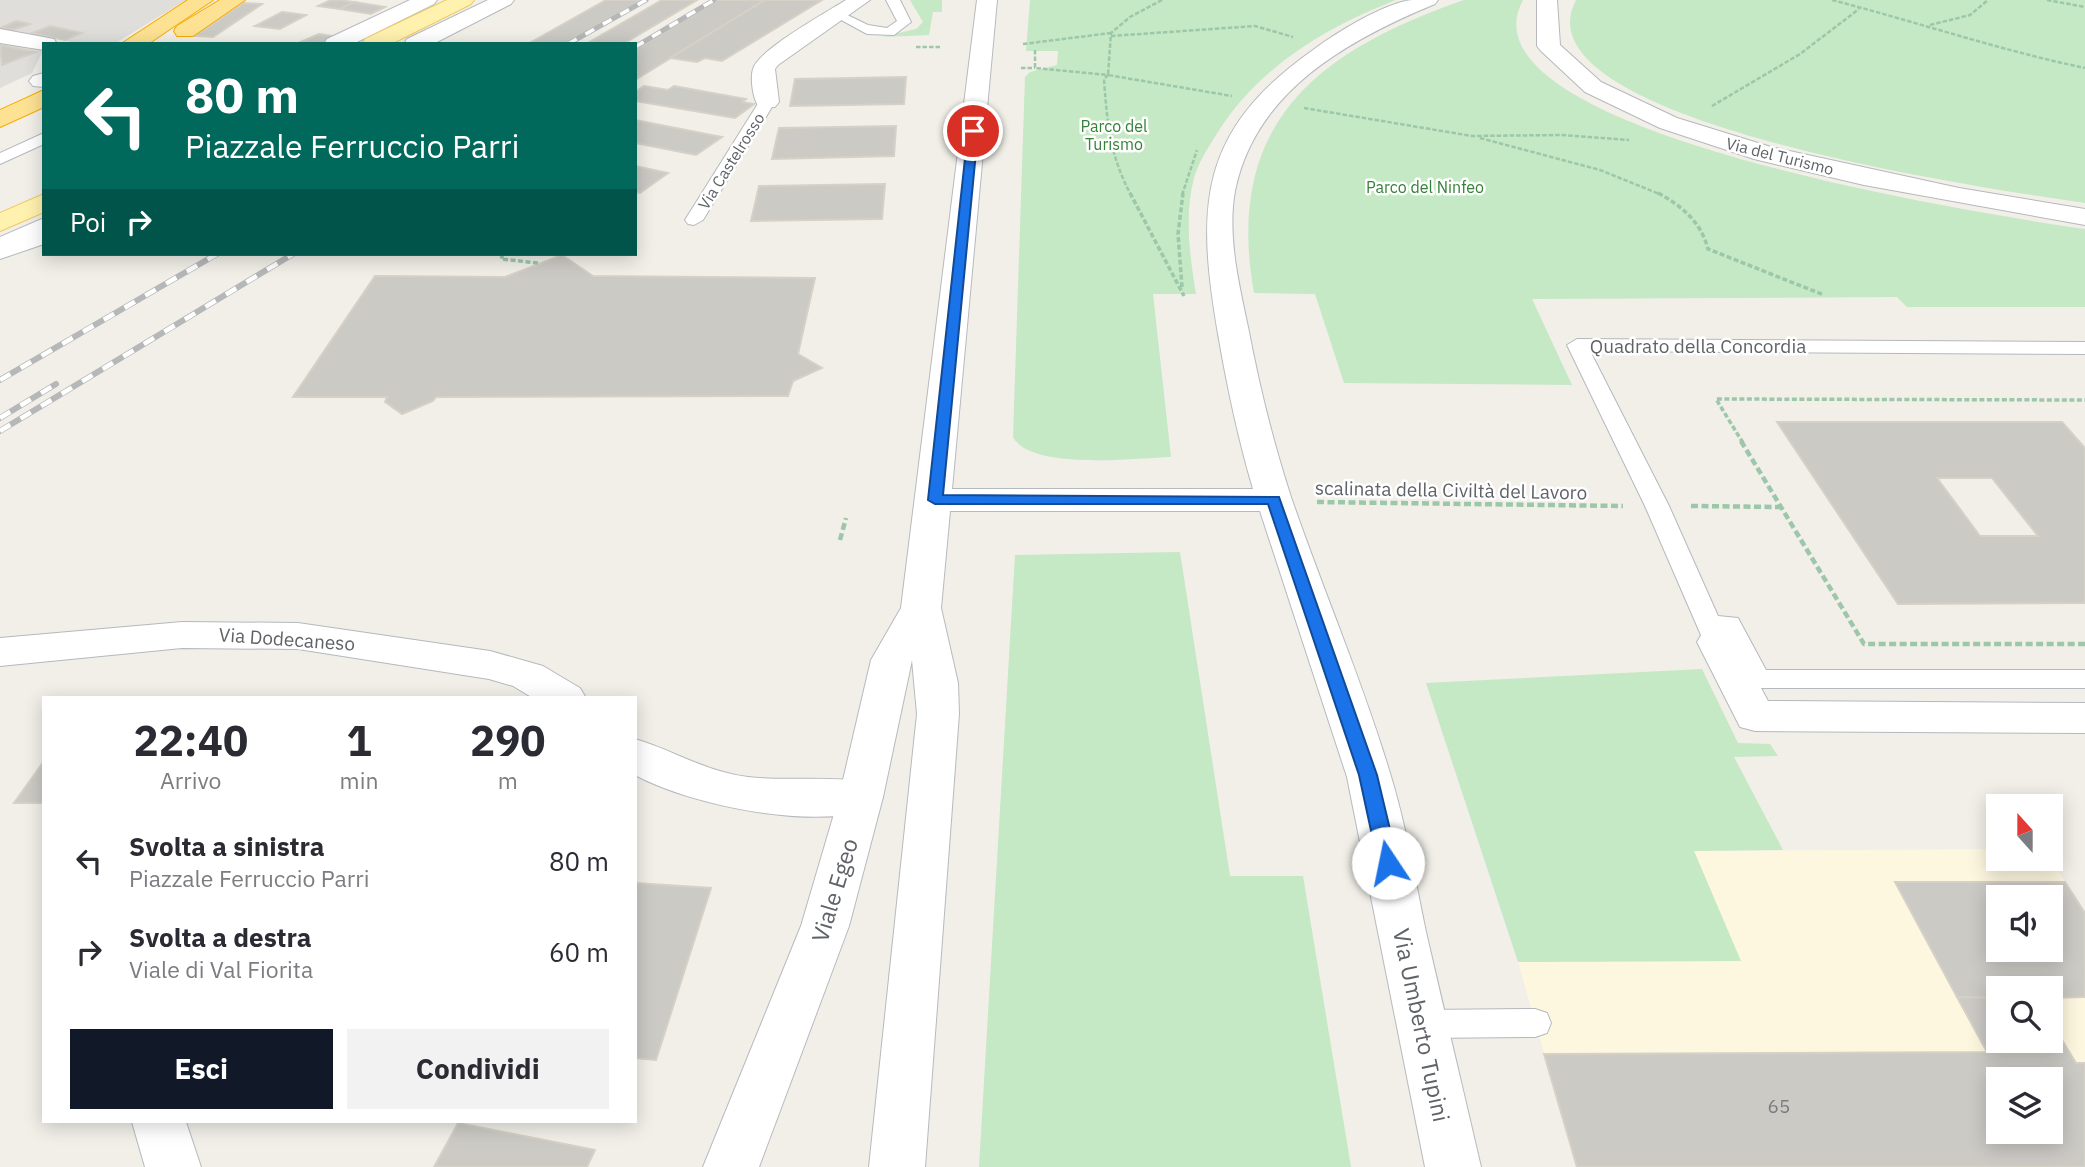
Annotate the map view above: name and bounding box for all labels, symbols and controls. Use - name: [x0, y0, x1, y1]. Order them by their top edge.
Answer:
- text: 80 m: [185, 63, 299, 126]
- icon: left: [70, 70, 161, 161]
- pin: [943, 101, 1003, 161]
- street label: Via Castelrosso: [693, 109, 769, 213]
- icon: arrive: [954, 112, 992, 150]
- park label: Parco del Turismo: [1081, 116, 1147, 154]
- text: Piazzale Ferruccio Parri: [185, 125, 520, 167]
- street label: Via del Turismo: [1724, 133, 1836, 179]
- park label: Parco del Ninfeo: [1366, 177, 1484, 197]
- icon: right: [120, 203, 158, 241]
- text: Poi: [70, 205, 106, 239]
- street label: Quadrato della Concordia: [1590, 334, 1806, 358]
- street label: scalinata della Civiltà del Lavoro: [1315, 476, 1587, 504]
- street label: Via Dodecaneso: [218, 622, 356, 656]
- text: 22:40: [133, 713, 248, 768]
- text: 1: [346, 713, 372, 768]
- text: 290: [470, 713, 546, 768]
- text: Arrivo: [160, 765, 221, 795]
- text: min: [340, 765, 378, 795]
- text: m: [498, 765, 518, 795]
- north arrow: [1986, 794, 2063, 872]
- map controls: [1986, 794, 2063, 1144]
- position arrow: [1351, 826, 1425, 900]
- text: Svolta a sinistra: [129, 829, 325, 863]
- street label: Viale Egeo: [804, 834, 864, 946]
- icon: left: [70, 842, 108, 880]
- text: 80 m: [549, 844, 609, 878]
- text: Piazzale Ferruccio Parri: [129, 863, 369, 893]
- button: sound: [1986, 885, 2063, 962]
- text: Svolta a destra: [129, 920, 311, 954]
- street label: Via Umberto Tupini: [1387, 926, 1457, 1124]
- icon: right: [70, 933, 108, 971]
- text: 60 m: [549, 935, 609, 969]
- text: Viale di Val Fiorita: [129, 954, 313, 984]
- button: search: [1986, 976, 2063, 1053]
- button: Esci: [70, 1029, 333, 1109]
- button: Condividi: [347, 1029, 609, 1109]
- button: layers: [1986, 1067, 2063, 1144]
- house number: 65: [1768, 1094, 1790, 1118]

